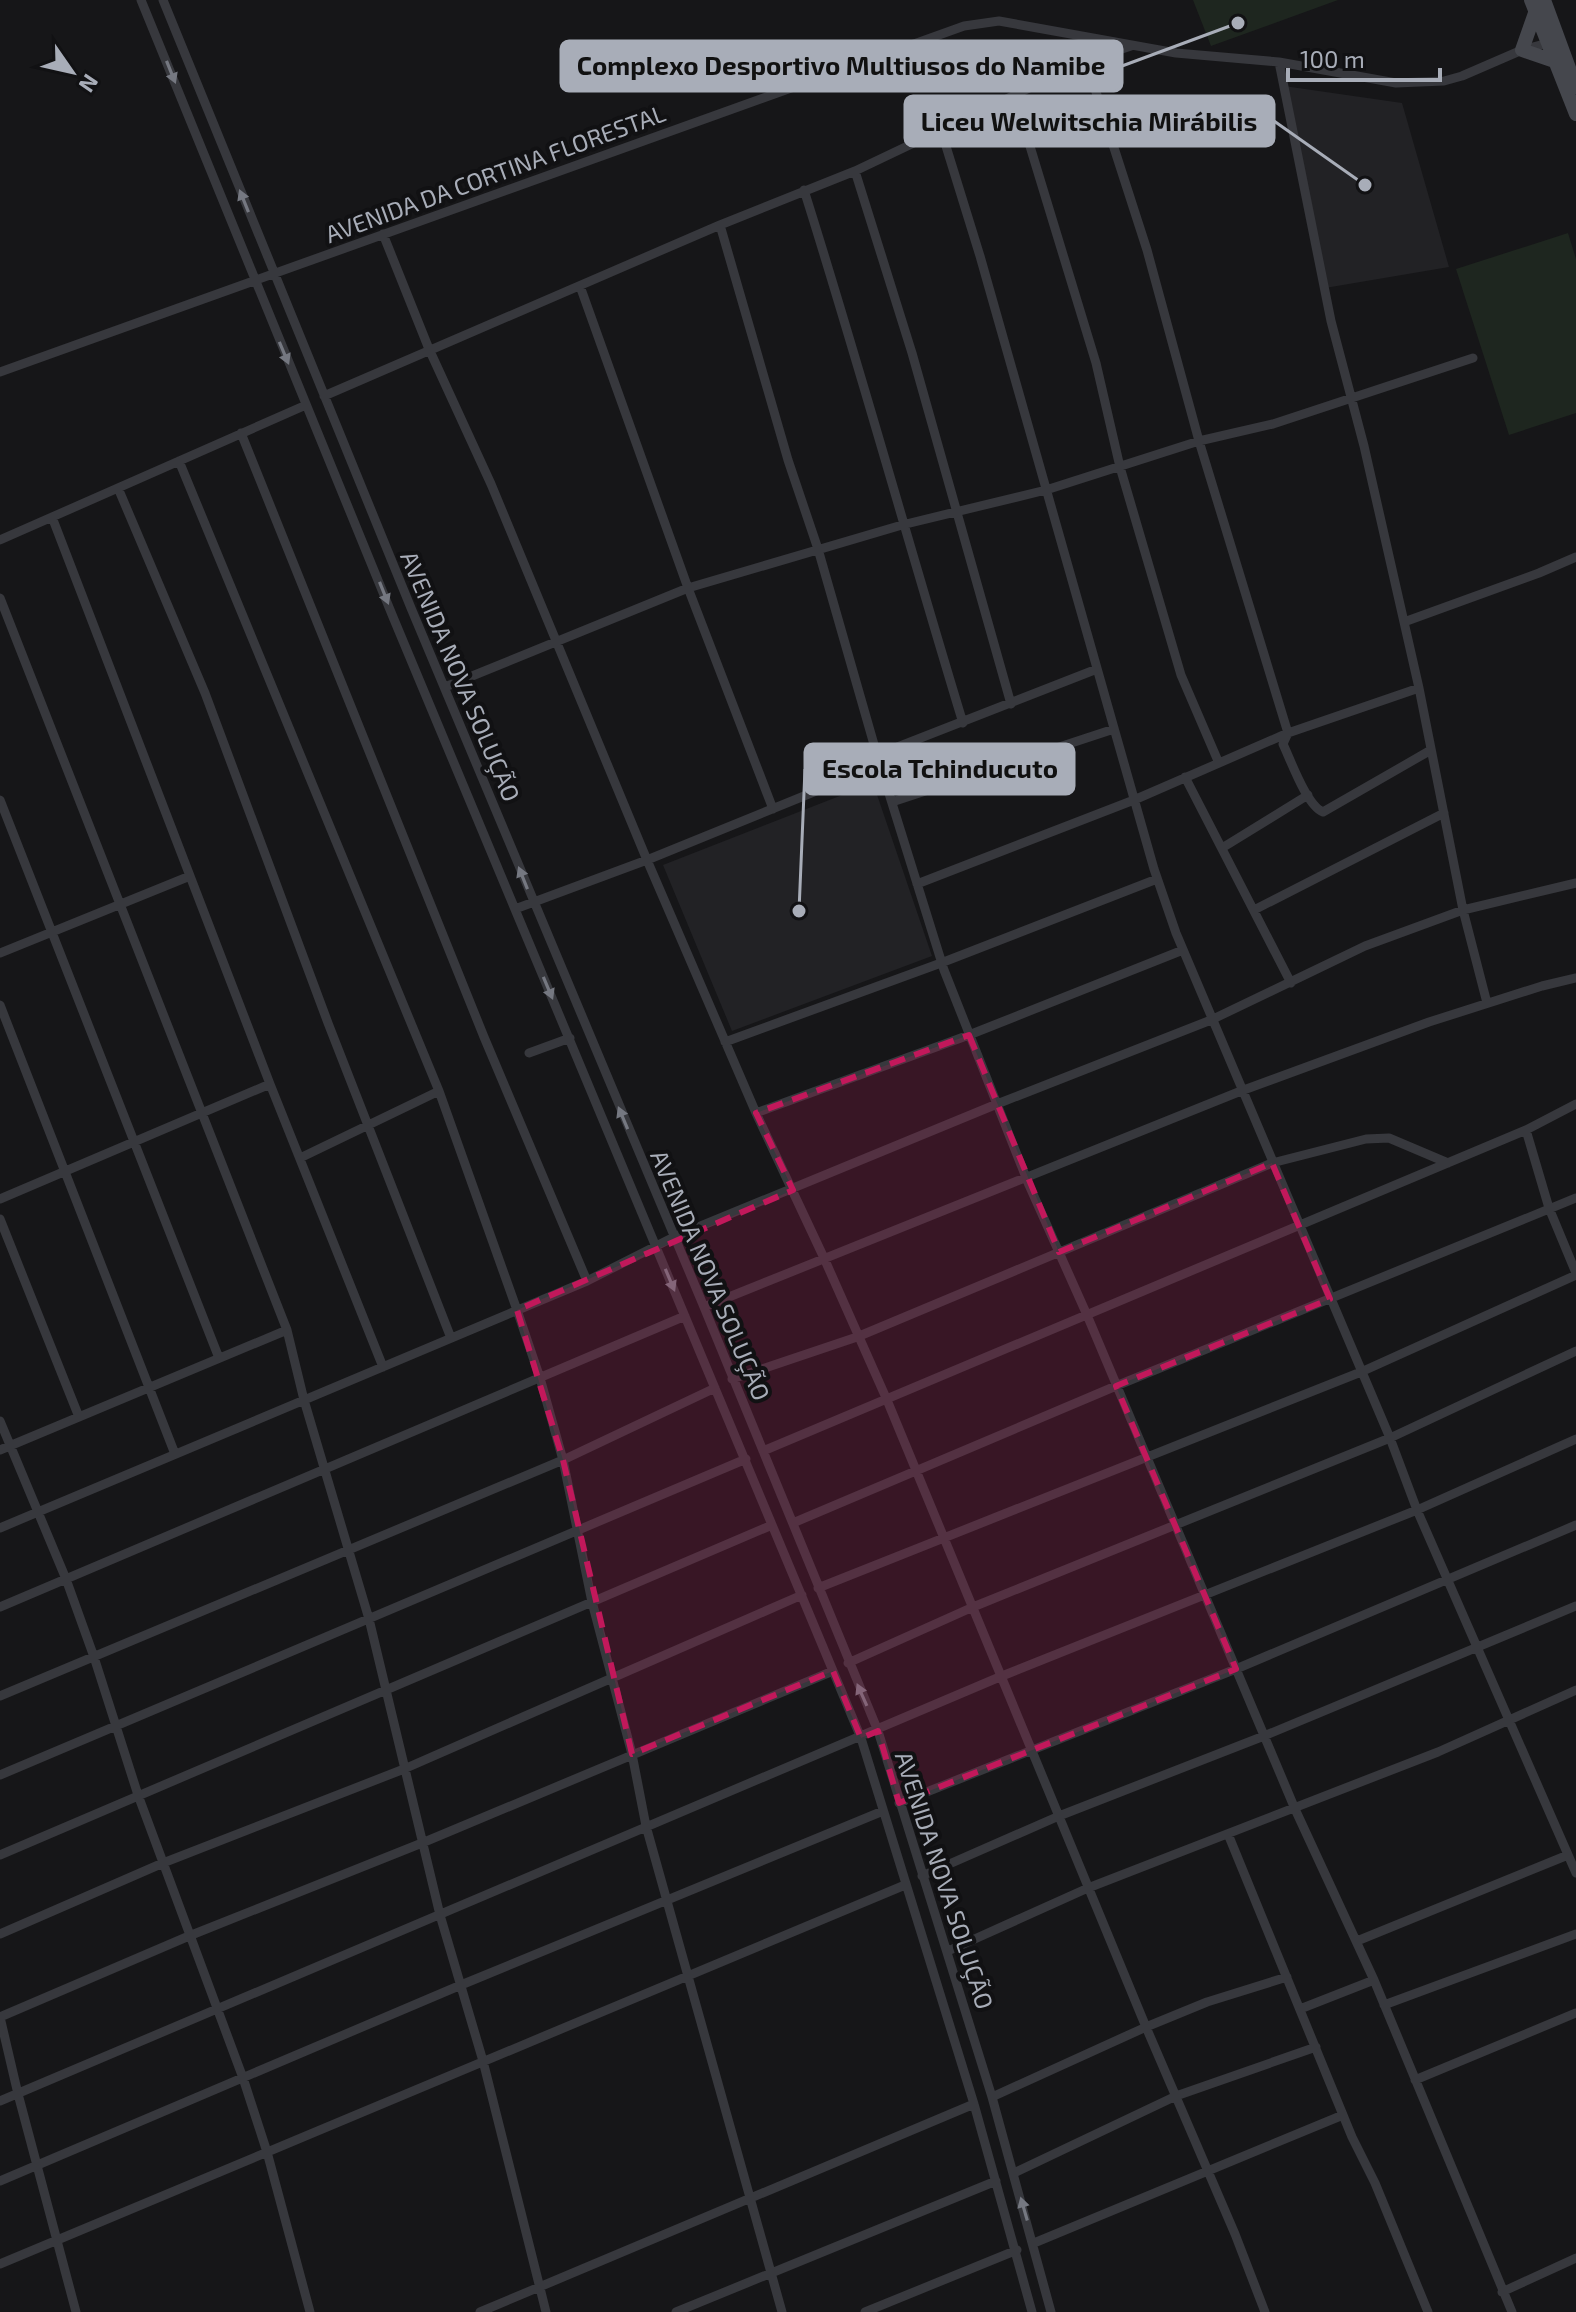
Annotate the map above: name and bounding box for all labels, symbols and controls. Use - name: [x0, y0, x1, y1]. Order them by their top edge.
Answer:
- north arrow: [32, 32, 112, 112]
- scale bar: [1288, 32, 1440, 82]
- callout: Complexo Desportivo Multiusos do Namibe: [561, 41, 1122, 91]
- text: 100 m: [1300, 44, 1365, 73]
- text: Complexo Desportivo Multiusos do Namibe: [577, 49, 1105, 80]
- one-way arrow: [164, 60, 177, 84]
- text: N: [74, 70, 105, 98]
- callout: Liceu Welwitschia Mirábilis: [905, 96, 1274, 146]
- street label: AVENIDA DA CORTINA FLORESTAL: [321, 98, 669, 248]
- text: Liceu Welwitschia Mirábilis: [921, 105, 1257, 136]
- one-way arrow: [238, 189, 251, 213]
- one-way arrow: [278, 341, 291, 364]
- street label: AVENIDA NOVA SOLUÇÃO: [394, 546, 527, 806]
- one-way arrow: [377, 581, 390, 605]
- callout: Escola Tchinducuto: [805, 744, 1074, 794]
- text: Escola Tchinducuto: [822, 752, 1058, 783]
- one-way arrow: [517, 866, 530, 890]
- one-way arrow: [542, 976, 555, 1000]
- one-way arrow: [617, 1106, 630, 1130]
- street label: AVENIDA NOVA SOLUÇÃO: [644, 1145, 777, 1405]
- one-way arrow: [663, 1268, 676, 1292]
- one-way arrow: [855, 1683, 868, 1707]
- street label: AVENIDA NOVA SOLUÇÃO: [889, 1748, 1000, 2013]
- one-way arrow: [1017, 2197, 1030, 2221]

